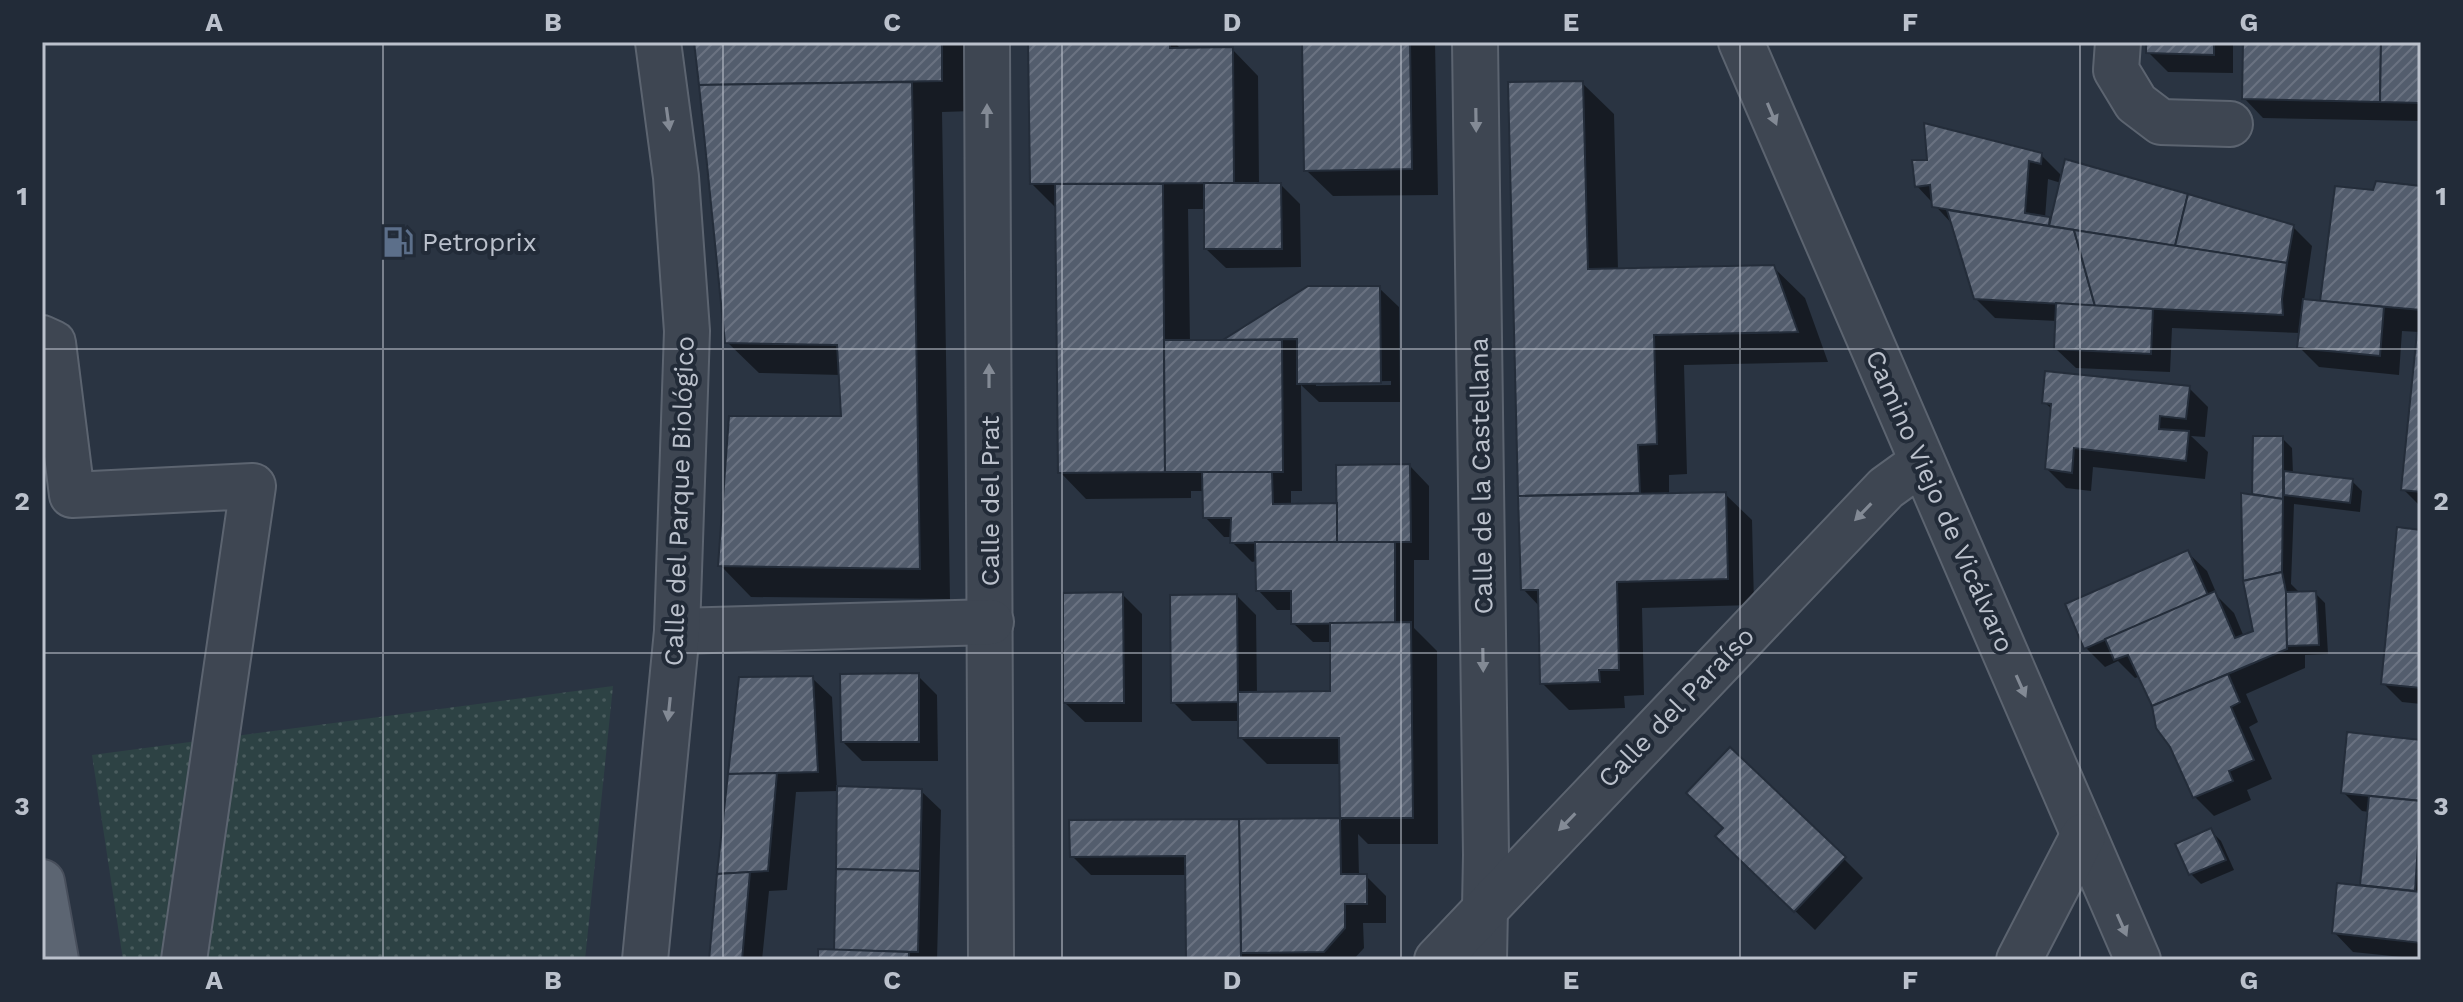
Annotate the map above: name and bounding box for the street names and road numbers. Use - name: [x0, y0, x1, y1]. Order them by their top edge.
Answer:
- street label: Calle del Parque Biológico: [658, 335, 700, 667]
- street label: Calle de la Castellana: [1464, 337, 1498, 615]
- street label: Camino Viejo de Vicálvaro: [1860, 345, 2020, 657]
- street label: Calle del Prat: [975, 416, 1005, 586]
- street label: Calle del Paraíso: [1592, 621, 1760, 793]

